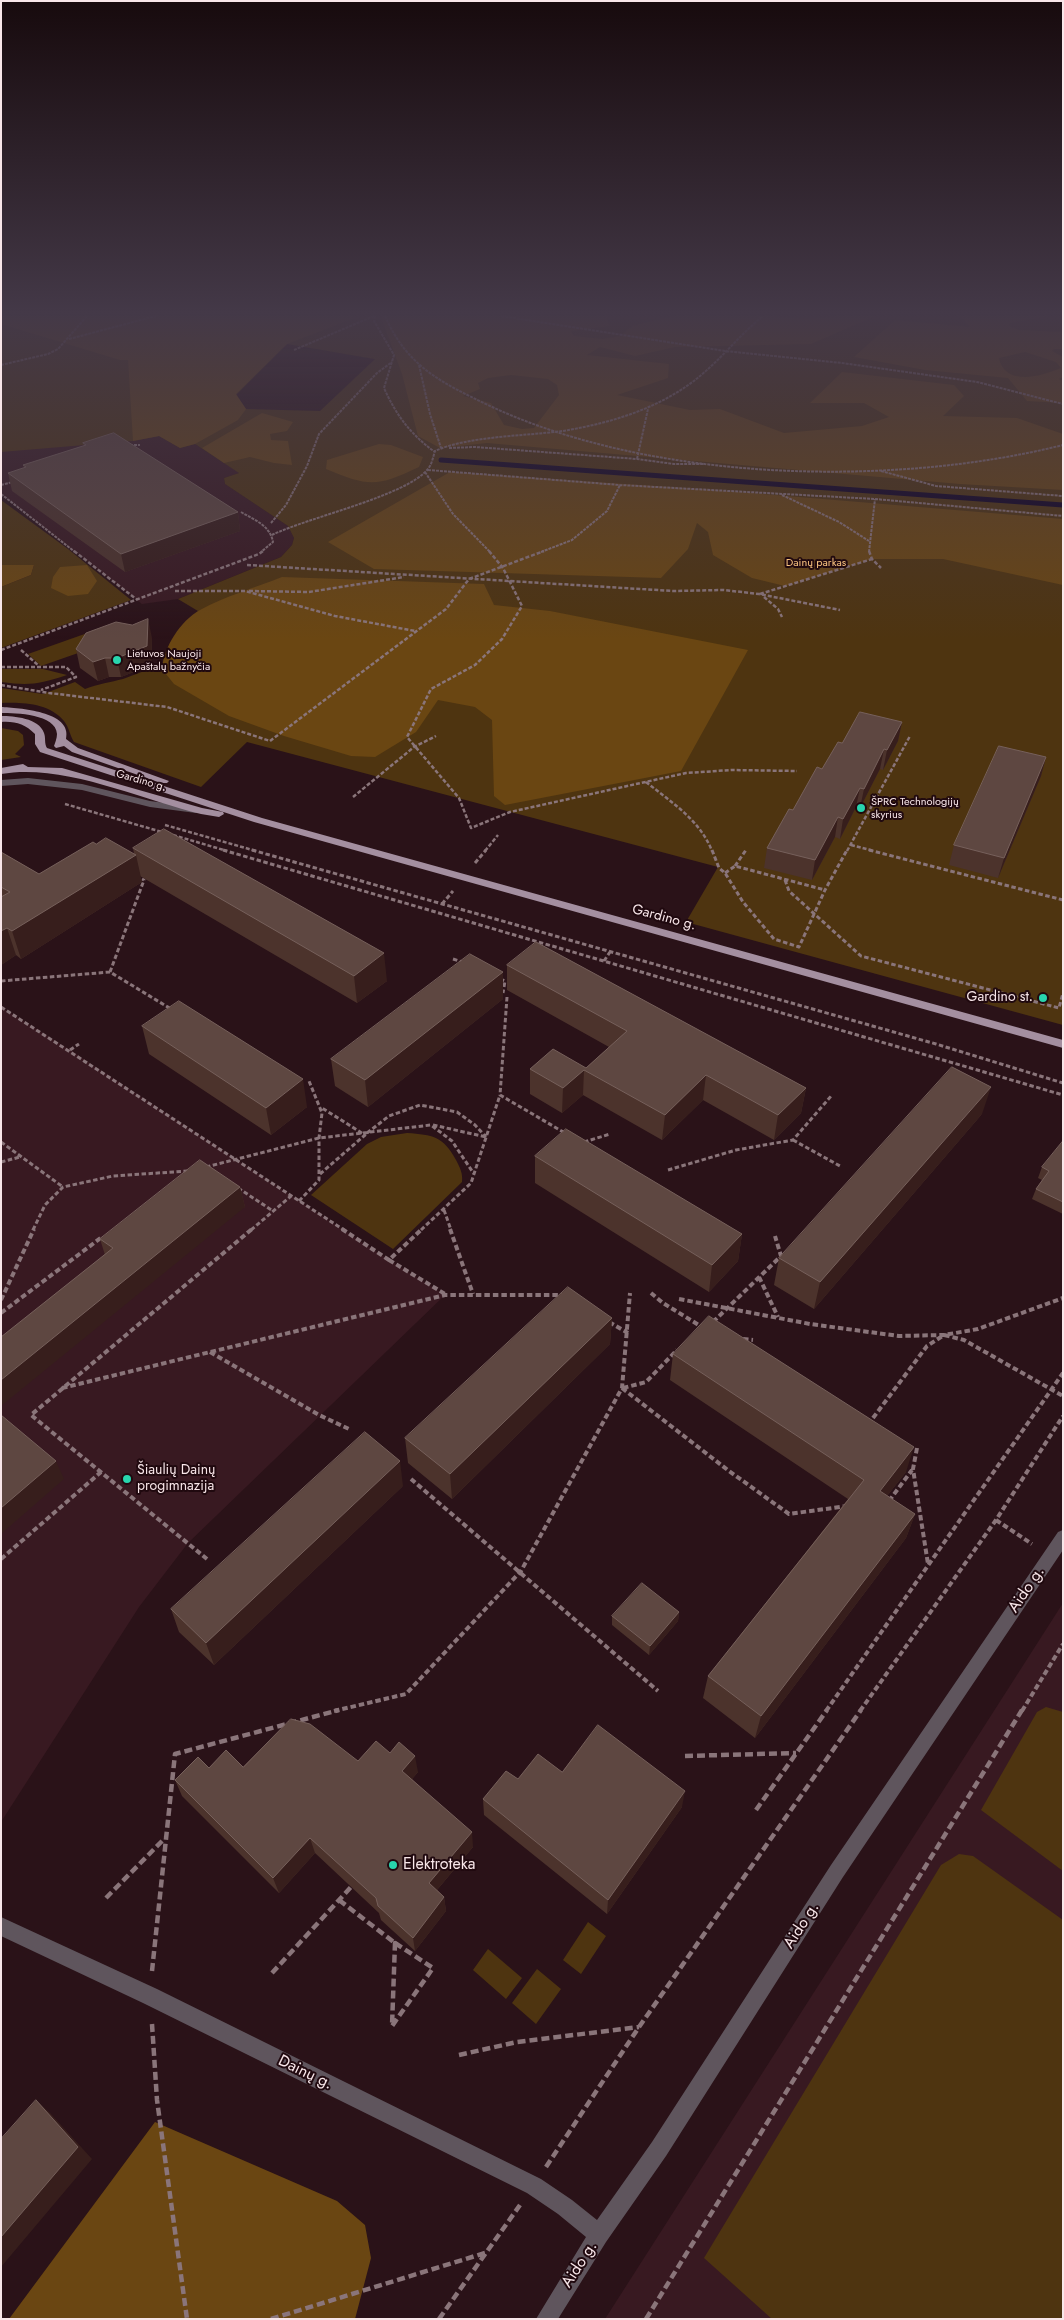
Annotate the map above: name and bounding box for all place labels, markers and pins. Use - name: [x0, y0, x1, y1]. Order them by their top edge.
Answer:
- place label: Lietuvos Naujoji Apaštalų bažnyčia: [127, 647, 210, 673]
- marker: Lietuvos Naujoji Apaštalų bažnyčia: [111, 654, 123, 666]
- place label: ŠPRC Technologijų skyrius: [871, 795, 959, 821]
- marker: ŠPRC Technologijų skyrius: [855, 802, 867, 814]
- place label: Gardino st.: [967, 990, 1033, 1006]
- marker: Gardino st.: [1037, 992, 1049, 1004]
- place label: Šiaulių Dainų progimnazija: [137, 1463, 215, 1495]
- marker: Šiaulių Dainų progimnazija: [121, 1473, 133, 1485]
- place label: Elektroteka: [403, 1855, 475, 1875]
- marker: Elektroteka: [387, 1859, 399, 1871]

